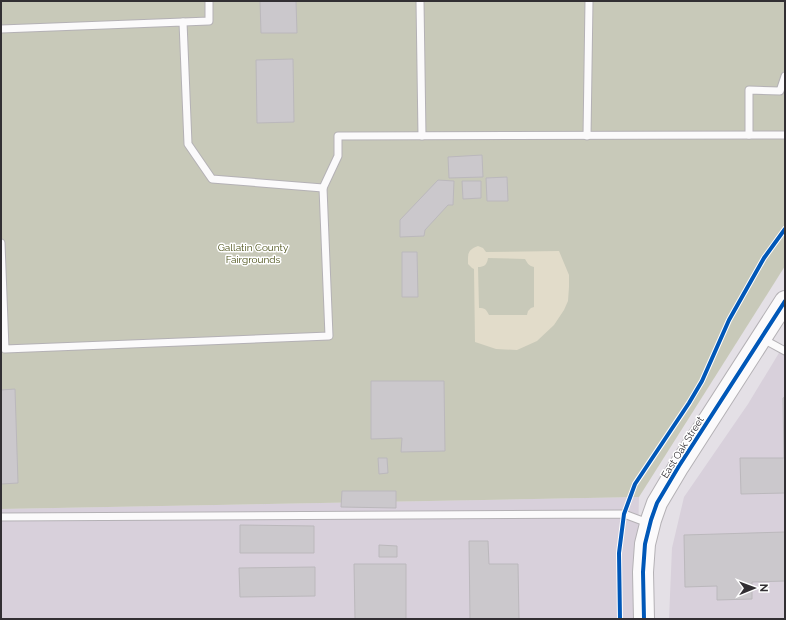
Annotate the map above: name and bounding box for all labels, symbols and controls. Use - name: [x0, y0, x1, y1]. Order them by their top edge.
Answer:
- park label: Gallatin County Fairgrounds: [218, 242, 289, 265]
- street label: East Oak Street: [659, 414, 706, 480]
- north arrow: [734, 568, 774, 608]
- text: N: [757, 584, 770, 592]

